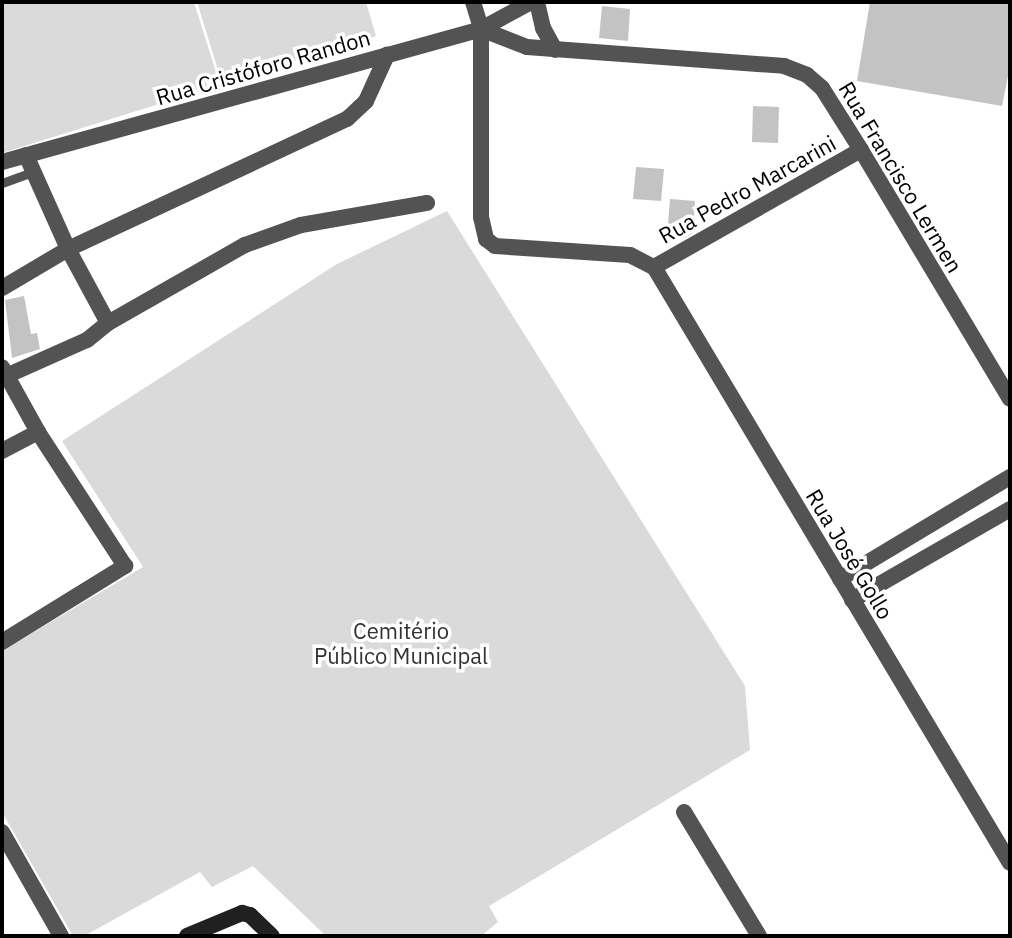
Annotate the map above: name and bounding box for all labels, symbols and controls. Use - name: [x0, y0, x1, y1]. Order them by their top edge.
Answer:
- street label: Rua Cristóforo Randon: [153, 24, 373, 110]
- street label: Rua Francisco Lermen: [834, 77, 968, 277]
- street label: Rua Pedro Marcarini: [654, 129, 840, 249]
- street label: Rua José Gollo: [801, 484, 899, 624]
- park label: Cemitério Público Municipal: [314, 617, 488, 668]

